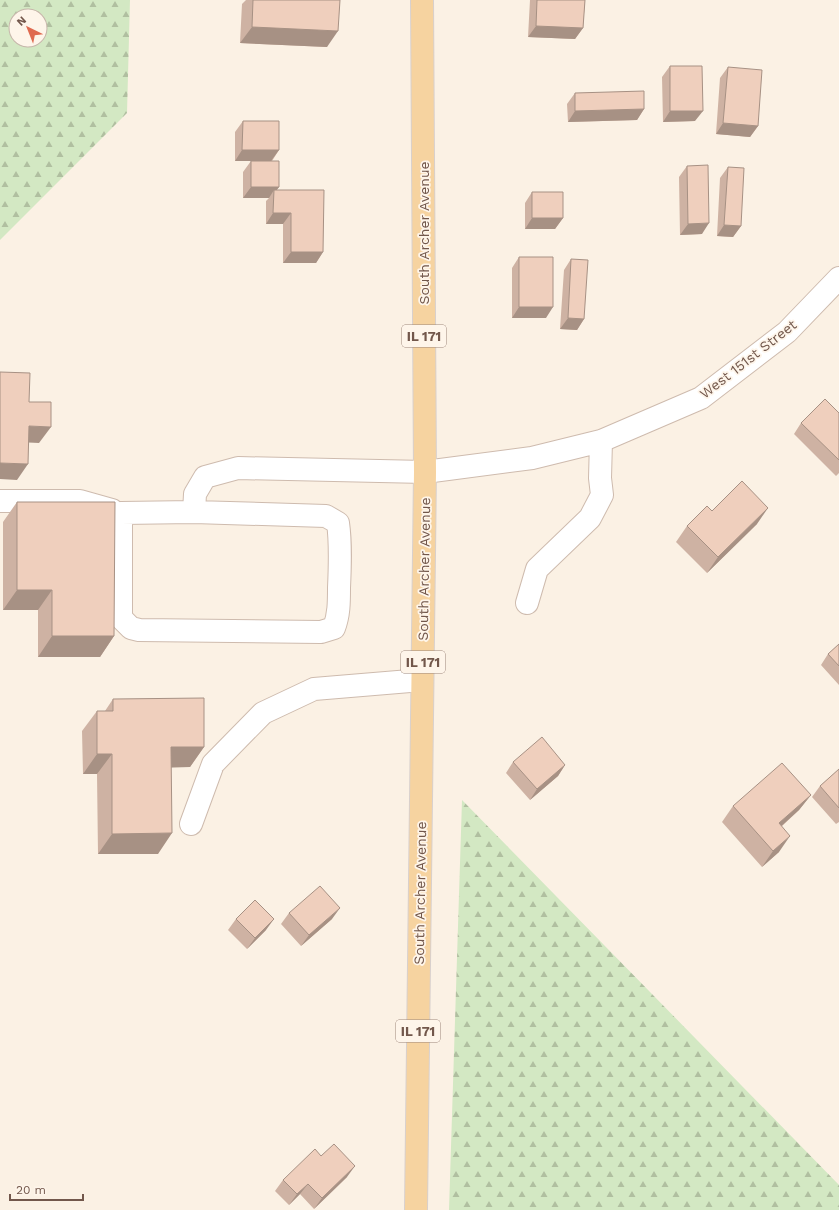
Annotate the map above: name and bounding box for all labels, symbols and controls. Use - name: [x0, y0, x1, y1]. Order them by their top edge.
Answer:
- north arrow: [8, 8, 48, 48]
- text: N: [14, 14, 29, 29]
- street label: South Archer Avenue: [416, 161, 432, 305]
- street label: West 151st Street: [697, 316, 800, 402]
- road number: IL 171: [402, 325, 446, 347]
- street label: South Archer Avenue: [415, 497, 433, 641]
- road number: IL 171: [401, 651, 445, 673]
- street label: South Archer Avenue: [411, 821, 429, 965]
- road number: IL 171: [396, 1020, 440, 1042]
- scale bar: [10, 1176, 83, 1202]
- text: 20 m: [16, 1183, 46, 1197]

